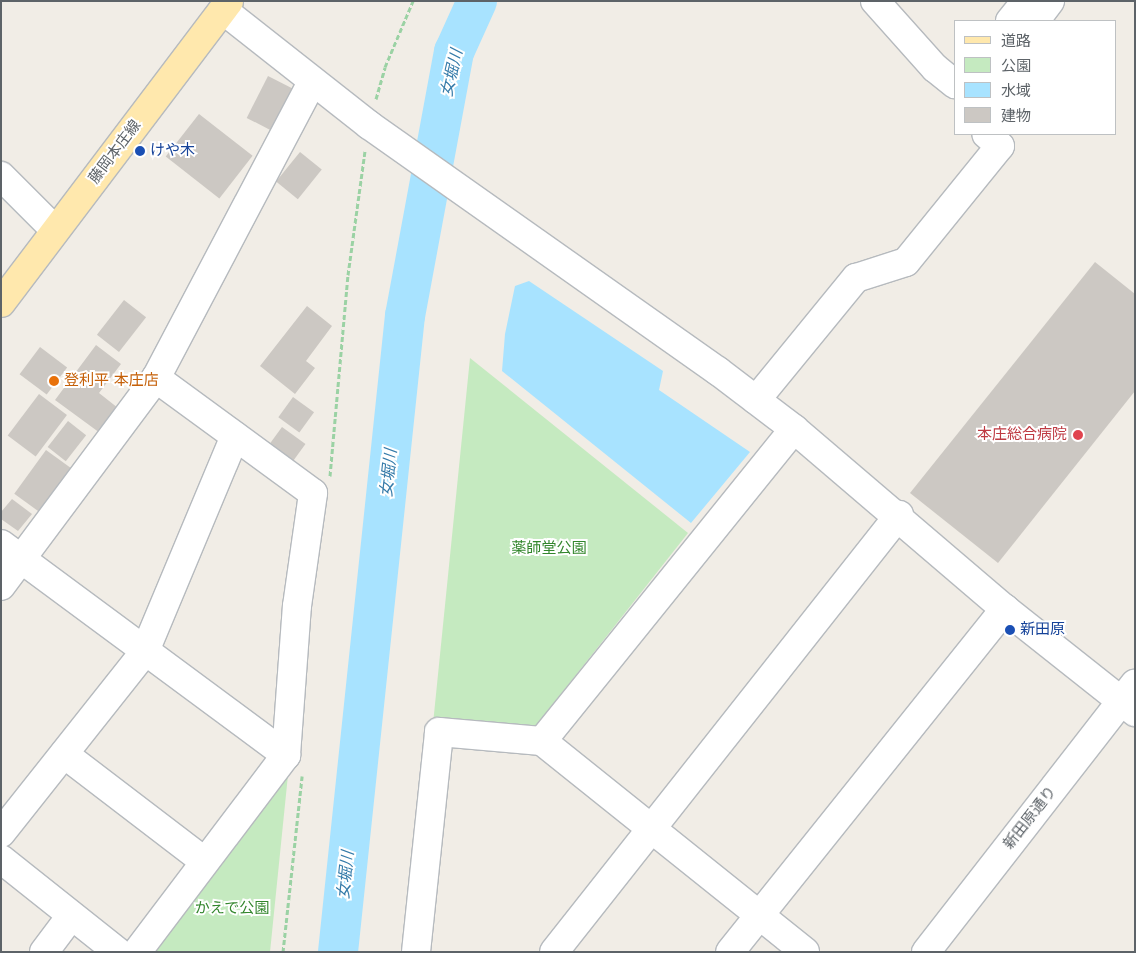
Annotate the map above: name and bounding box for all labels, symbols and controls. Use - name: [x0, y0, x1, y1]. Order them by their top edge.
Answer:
- legend: [954, 20, 1116, 135]
- text: 道路: [1001, 32, 1031, 50]
- water label: 女堀川: [437, 47, 467, 99]
- text: 公園: [1001, 57, 1031, 75]
- text: 水域: [1001, 82, 1031, 100]
- text: 建物: [1001, 107, 1031, 125]
- street label: 藤岡本庄線: [85, 117, 145, 187]
- place label: けや木: [150, 142, 195, 160]
- marker: けや木: [134, 145, 146, 157]
- place label: 登利平 本庄店: [64, 372, 159, 390]
- marker: 登利平 本庄店: [48, 375, 60, 387]
- place label: 本庄総合病院: [977, 426, 1067, 444]
- marker: 本庄総合病院: [1071, 428, 1085, 442]
- water label: 女堀川: [377, 448, 401, 498]
- park label: 薬師堂公園: [512, 540, 586, 558]
- place label: 新田原: [1020, 621, 1065, 639]
- marker: 新田原: [1004, 624, 1016, 636]
- street label: 新田原通り: [1000, 783, 1060, 853]
- water label: 女堀川: [334, 850, 358, 900]
- park label: かえで公園: [195, 900, 269, 918]

